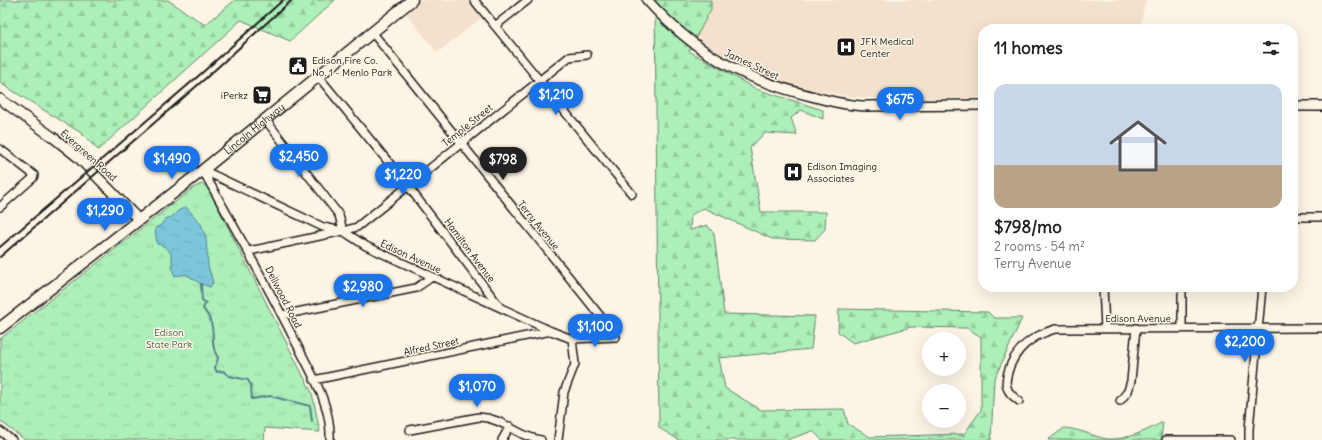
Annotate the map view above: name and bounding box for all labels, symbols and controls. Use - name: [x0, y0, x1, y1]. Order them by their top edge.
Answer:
- place label: JFK Medical Center: [860, 35, 914, 60]
- hospital icon: JFK Medical Center: [835, 36, 857, 58]
- text: 11 homes: [994, 37, 1063, 59]
- icon: filters: [1260, 37, 1282, 59]
- street label: James Street: [723, 46, 782, 83]
- place label: Edison Fire Co. No. 1 - Menlo Park: [312, 54, 392, 79]
- public building icon: Edison Fire Co. No. 1 - Menlo Park: [287, 55, 309, 77]
- pin: $1,210: [523, 82, 589, 116]
- supermarket icon: iPerkz: [251, 84, 273, 106]
- text: $1,210: [538, 86, 574, 103]
- pin: $675: [876, 87, 924, 121]
- place label: iPerkz: [221, 89, 248, 102]
- text: $675: [886, 91, 914, 108]
- street label: Lincoln Highway: [221, 100, 287, 157]
- street label: Temple Street: [439, 101, 496, 150]
- icon: home: [1102, 110, 1174, 182]
- street label: Evergreen Road: [58, 127, 120, 184]
- pin: $2,450: [266, 144, 332, 178]
- pin: $1,490: [139, 146, 205, 180]
- pin: $798: [479, 147, 527, 181]
- text: $2,450: [279, 148, 319, 165]
- text: $1,490: [153, 150, 191, 167]
- text: $798: [489, 151, 517, 168]
- place label: Edison Imaging Associates: [807, 160, 877, 185]
- hospital icon: Edison Imaging Associates: [782, 161, 804, 183]
- pin: $1,220: [370, 162, 436, 196]
- text: $1,220: [384, 166, 422, 183]
- pin: $1,290: [72, 198, 138, 232]
- street label: Terry Avenue: [515, 198, 562, 253]
- text: $1,290: [86, 202, 124, 219]
- street label: Hamilton Avenue: [441, 216, 498, 285]
- text: $798/mo: [994, 216, 1062, 238]
- street label: Edison Avenue: [378, 237, 443, 276]
- text: 2 rooms · 54 m²: [994, 238, 1085, 255]
- text: Terry Avenue: [994, 255, 1072, 272]
- street label: Dellwood Road: [262, 264, 305, 330]
- pin: $2,980: [330, 274, 396, 308]
- text: $2,980: [343, 278, 383, 295]
- street label: Edison Avenue: [1105, 312, 1171, 325]
- pin: $1,100: [562, 314, 628, 348]
- text: $1,100: [577, 318, 613, 335]
- park label: Edison State Park: [146, 326, 192, 351]
- pin: $2,200: [1212, 329, 1278, 363]
- map controls: [922, 332, 966, 428]
- button: +: [922, 332, 966, 376]
- text: $2,200: [1224, 333, 1266, 350]
- street label: Alfred Street: [402, 334, 460, 359]
- pin: $1,070: [444, 374, 510, 408]
- text: $1,070: [458, 378, 496, 395]
- button: −: [922, 384, 966, 428]

